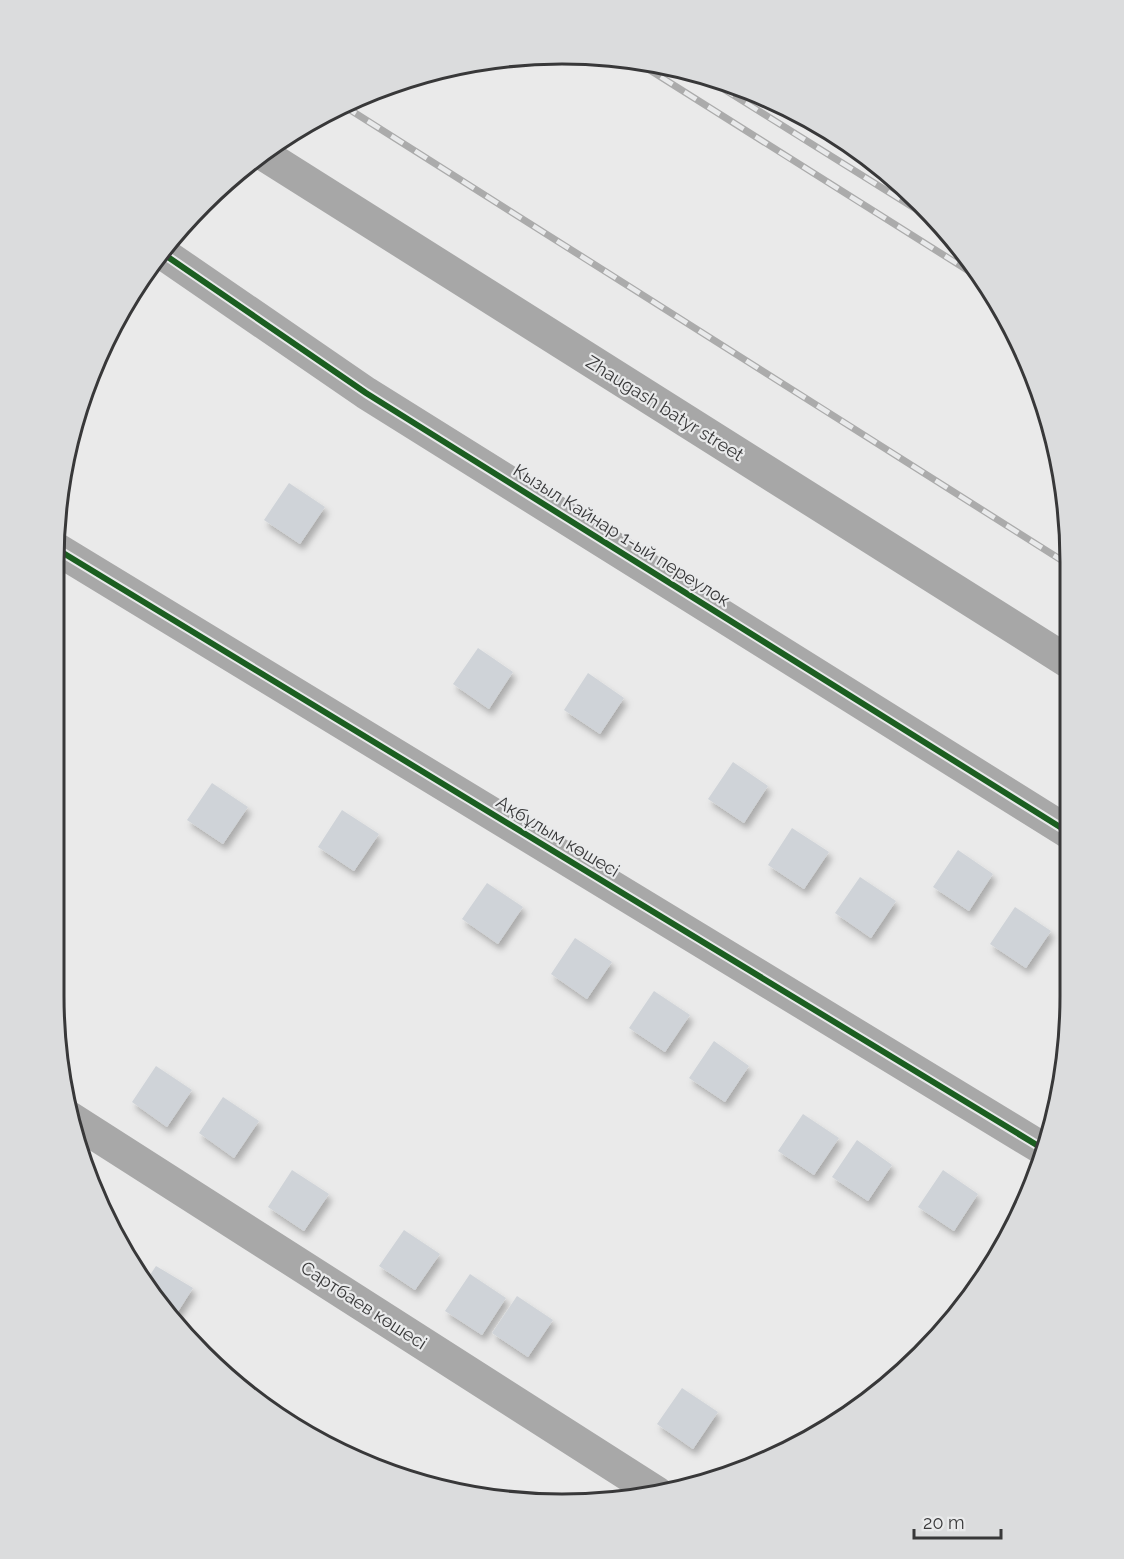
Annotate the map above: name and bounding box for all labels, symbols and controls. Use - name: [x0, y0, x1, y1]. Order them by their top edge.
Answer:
- street label: Zhaugash batyr street: [582, 351, 748, 465]
- street label: Кызыл Кайнар 1-ый переулок: [510, 459, 734, 611]
- street label: Ақбұлым көшесі: [493, 791, 623, 881]
- street label: Сартбаев көшесі: [297, 1257, 431, 1353]
- scale bar: [914, 1502, 1001, 1540]
- text: 20 m: [923, 1512, 965, 1533]

